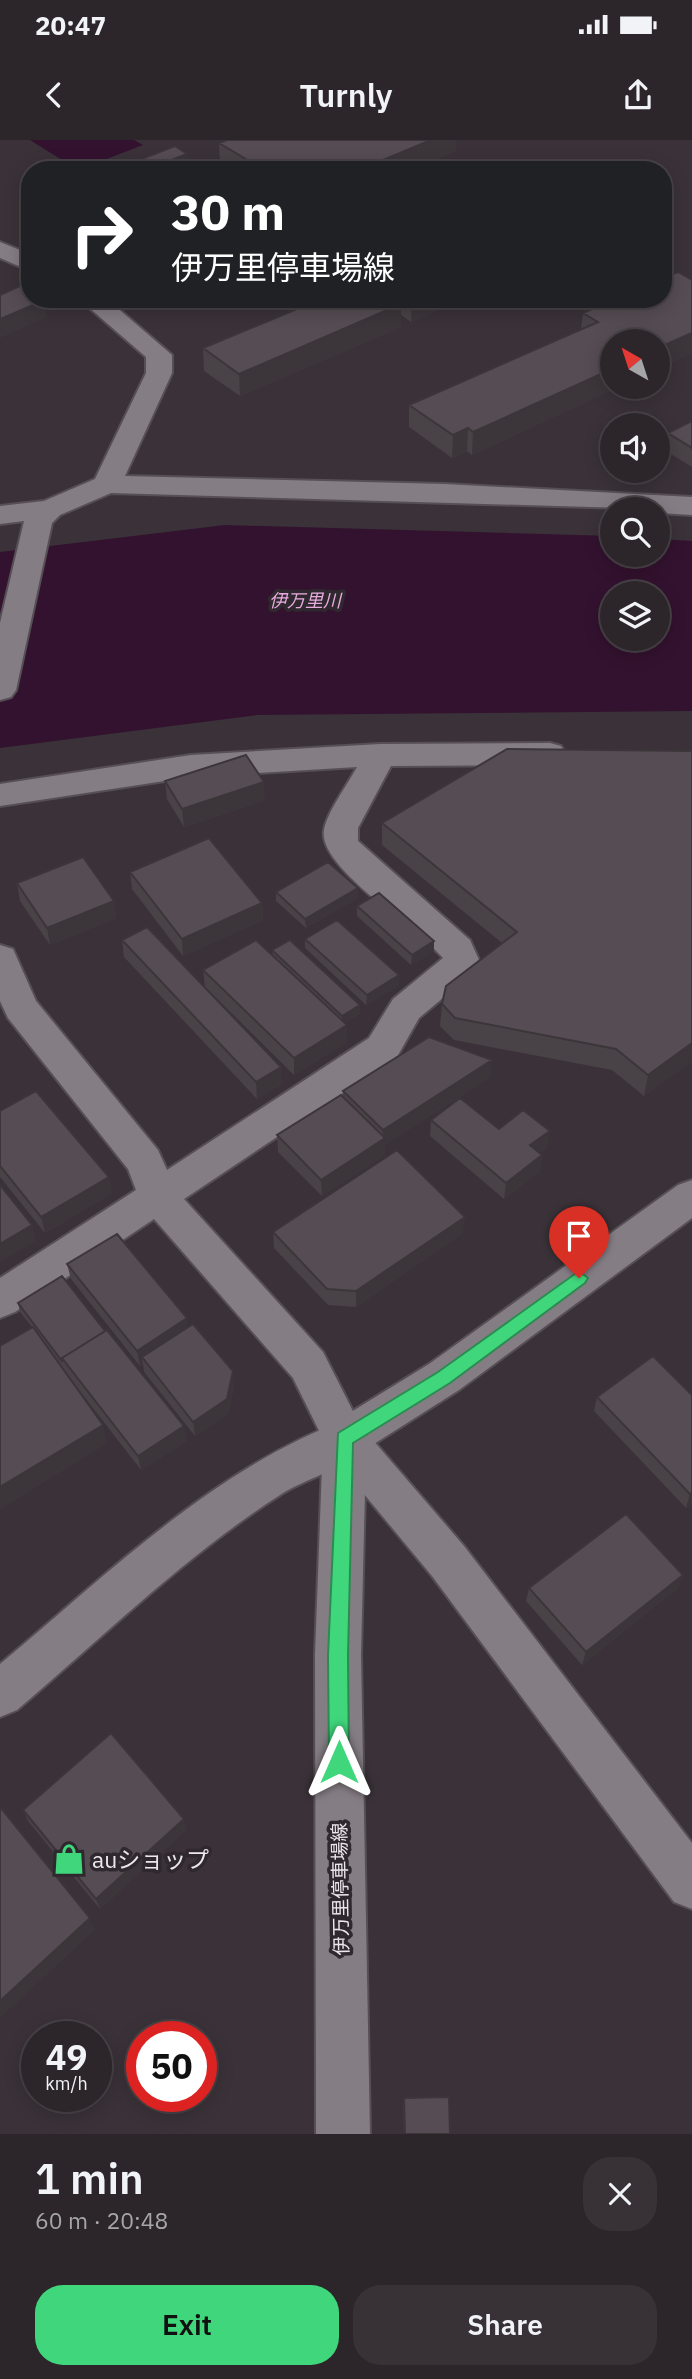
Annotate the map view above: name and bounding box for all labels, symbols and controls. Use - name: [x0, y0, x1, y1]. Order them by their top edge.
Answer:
- text: 20:47: [35, 8, 106, 42]
- text: Turnly: [299, 74, 393, 116]
- icon: back: [35, 76, 73, 114]
- icon: share: [619, 76, 657, 114]
- text: 30 m: [171, 180, 285, 243]
- icon: right: [56, 189, 147, 280]
- text: 伊万里停車場線: [171, 246, 395, 288]
- north arrow: [600, 329, 670, 399]
- map controls: [600, 329, 670, 651]
- button: sound: [600, 413, 670, 483]
- button: search: [600, 497, 670, 567]
- button: layers: [600, 581, 670, 651]
- water label: 伊万里川: [269, 589, 343, 612]
- pin: [549, 1206, 609, 1278]
- icon: arrive: [560, 1217, 598, 1255]
- position arrow: [302, 1725, 376, 1799]
- street label: 伊万里停車場線: [327, 1822, 353, 1956]
- shop icon: auショップ: [52, 1842, 86, 1876]
- place label: auショップ: [92, 1844, 209, 1874]
- speed limit sign: 50: [126, 2021, 217, 2112]
- text: 49: [45, 2034, 88, 2080]
- text: km/h: [45, 2072, 88, 2095]
- text: 1 min: [35, 2151, 144, 2206]
- button: close: [583, 2157, 657, 2231]
- text: 60 m · 20:48: [35, 2205, 168, 2235]
- button: Exit: [35, 2285, 339, 2365]
- button: Share: [353, 2285, 657, 2365]

